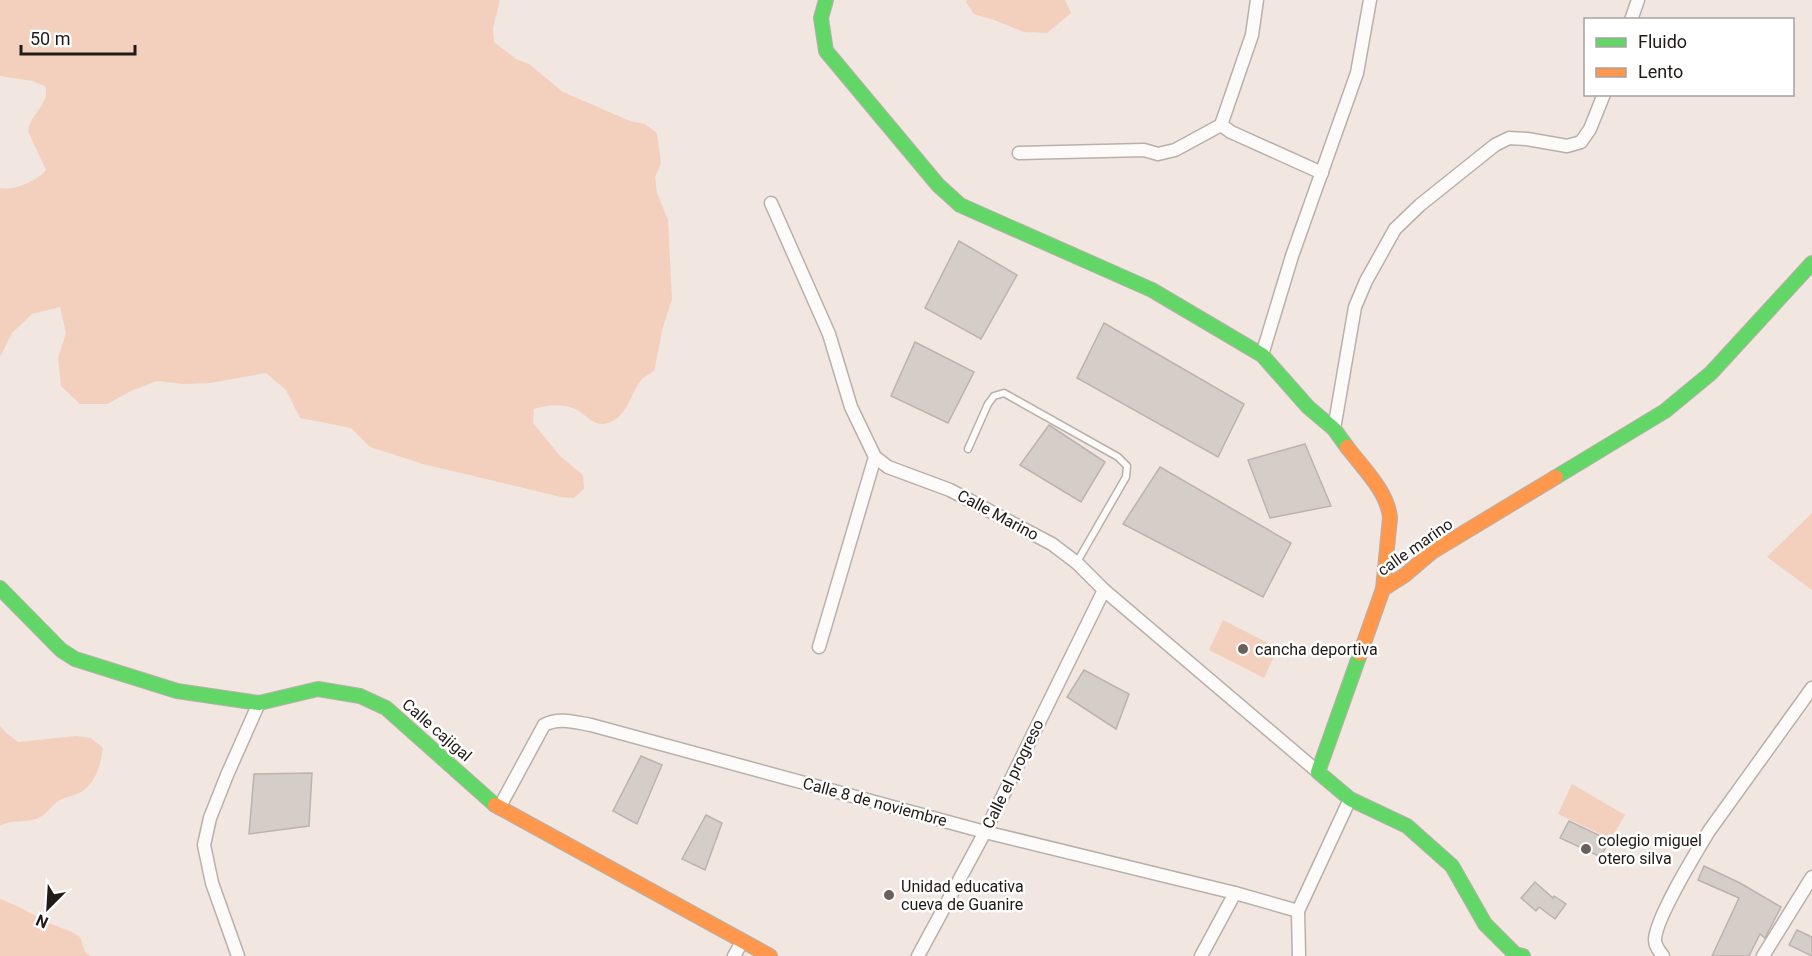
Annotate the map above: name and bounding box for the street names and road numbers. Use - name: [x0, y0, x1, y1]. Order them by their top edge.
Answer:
- street label: Calle Marino: [954, 486, 1042, 544]
- street label: calle marino: [1374, 514, 1456, 580]
- street label: Calle cajigal: [398, 695, 476, 765]
- street label: Calle el progreso: [978, 716, 1048, 832]
- street label: Calle 8 de noviembre: [801, 774, 949, 830]

